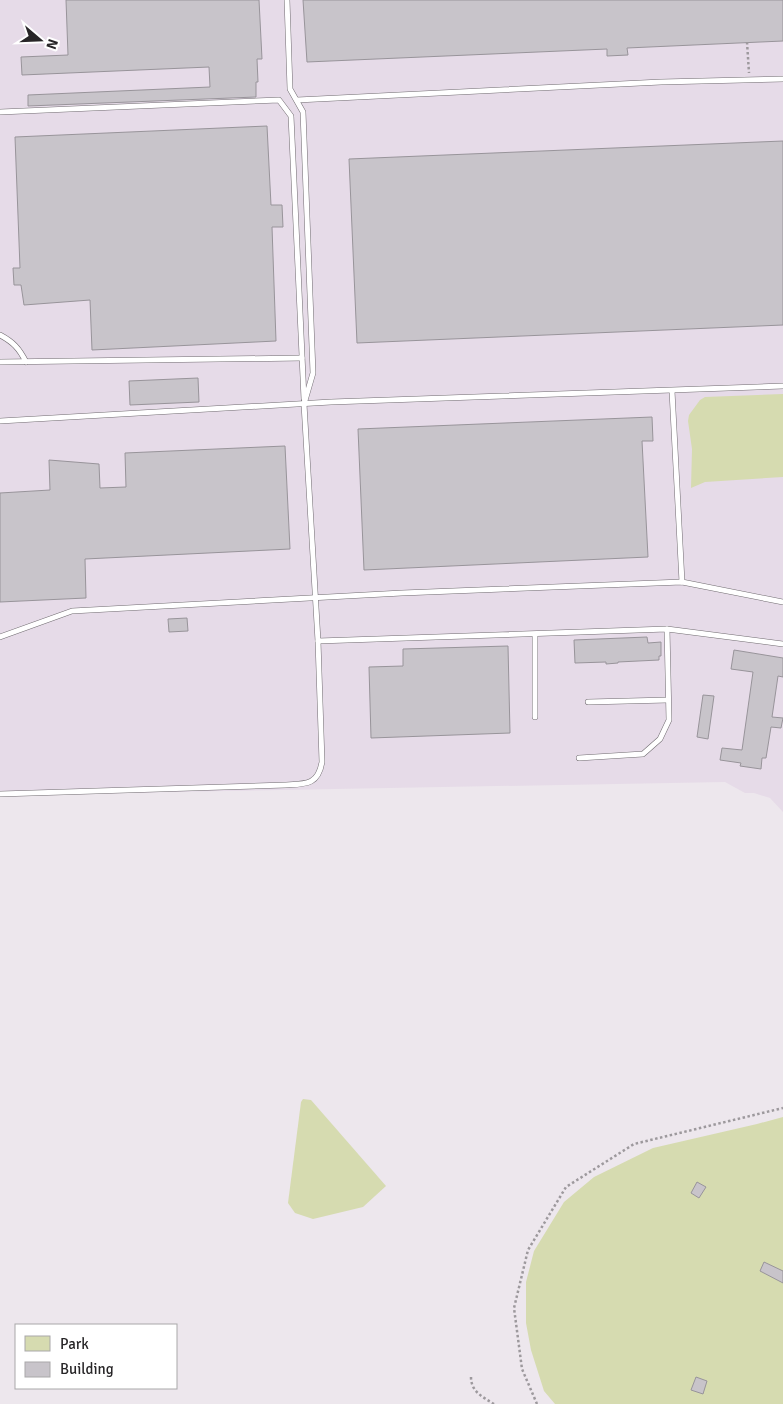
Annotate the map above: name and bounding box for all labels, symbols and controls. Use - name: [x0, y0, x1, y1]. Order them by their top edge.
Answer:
- north arrow: [15, 15, 65, 65]
- text: N: [42, 37, 61, 51]
- legend: [15, 1324, 178, 1389]
- text: Park: [60, 1335, 89, 1353]
- text: Building: [60, 1360, 114, 1378]

